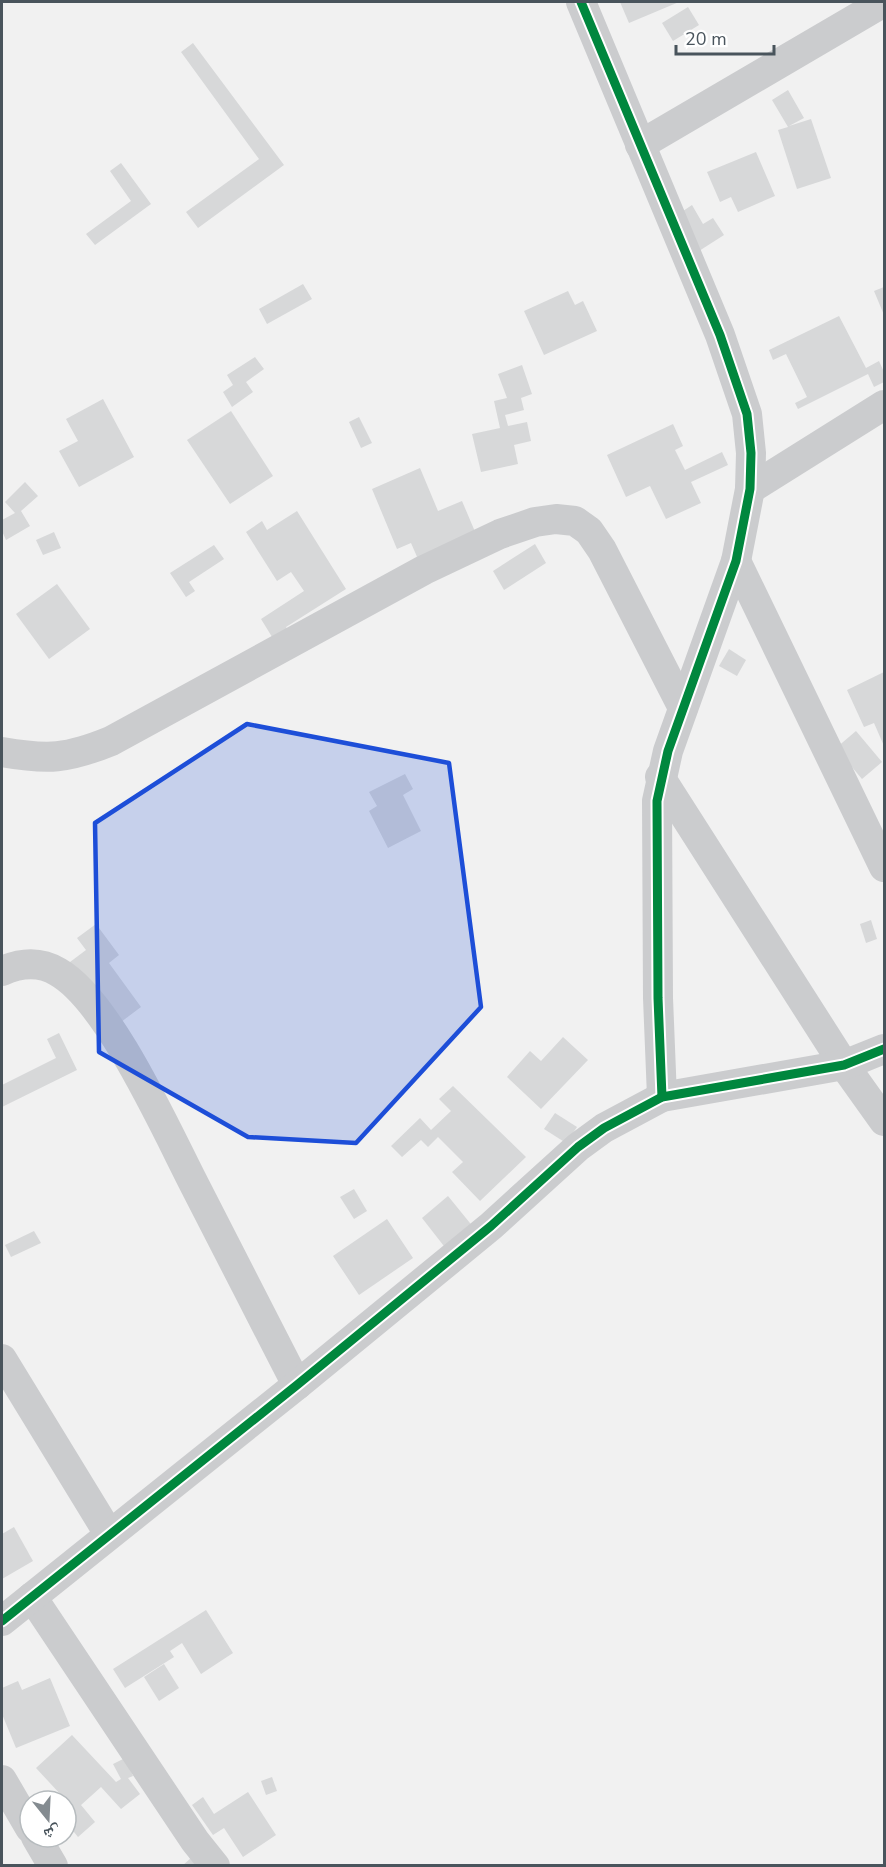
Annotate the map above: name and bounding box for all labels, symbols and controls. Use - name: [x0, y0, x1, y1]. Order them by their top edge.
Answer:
- scale bar: [676, 18, 774, 56]
- text: 20 m: [685, 27, 727, 51]
- north arrow: [18, 1789, 78, 1849]
- text: ش: [41, 1819, 64, 1845]

